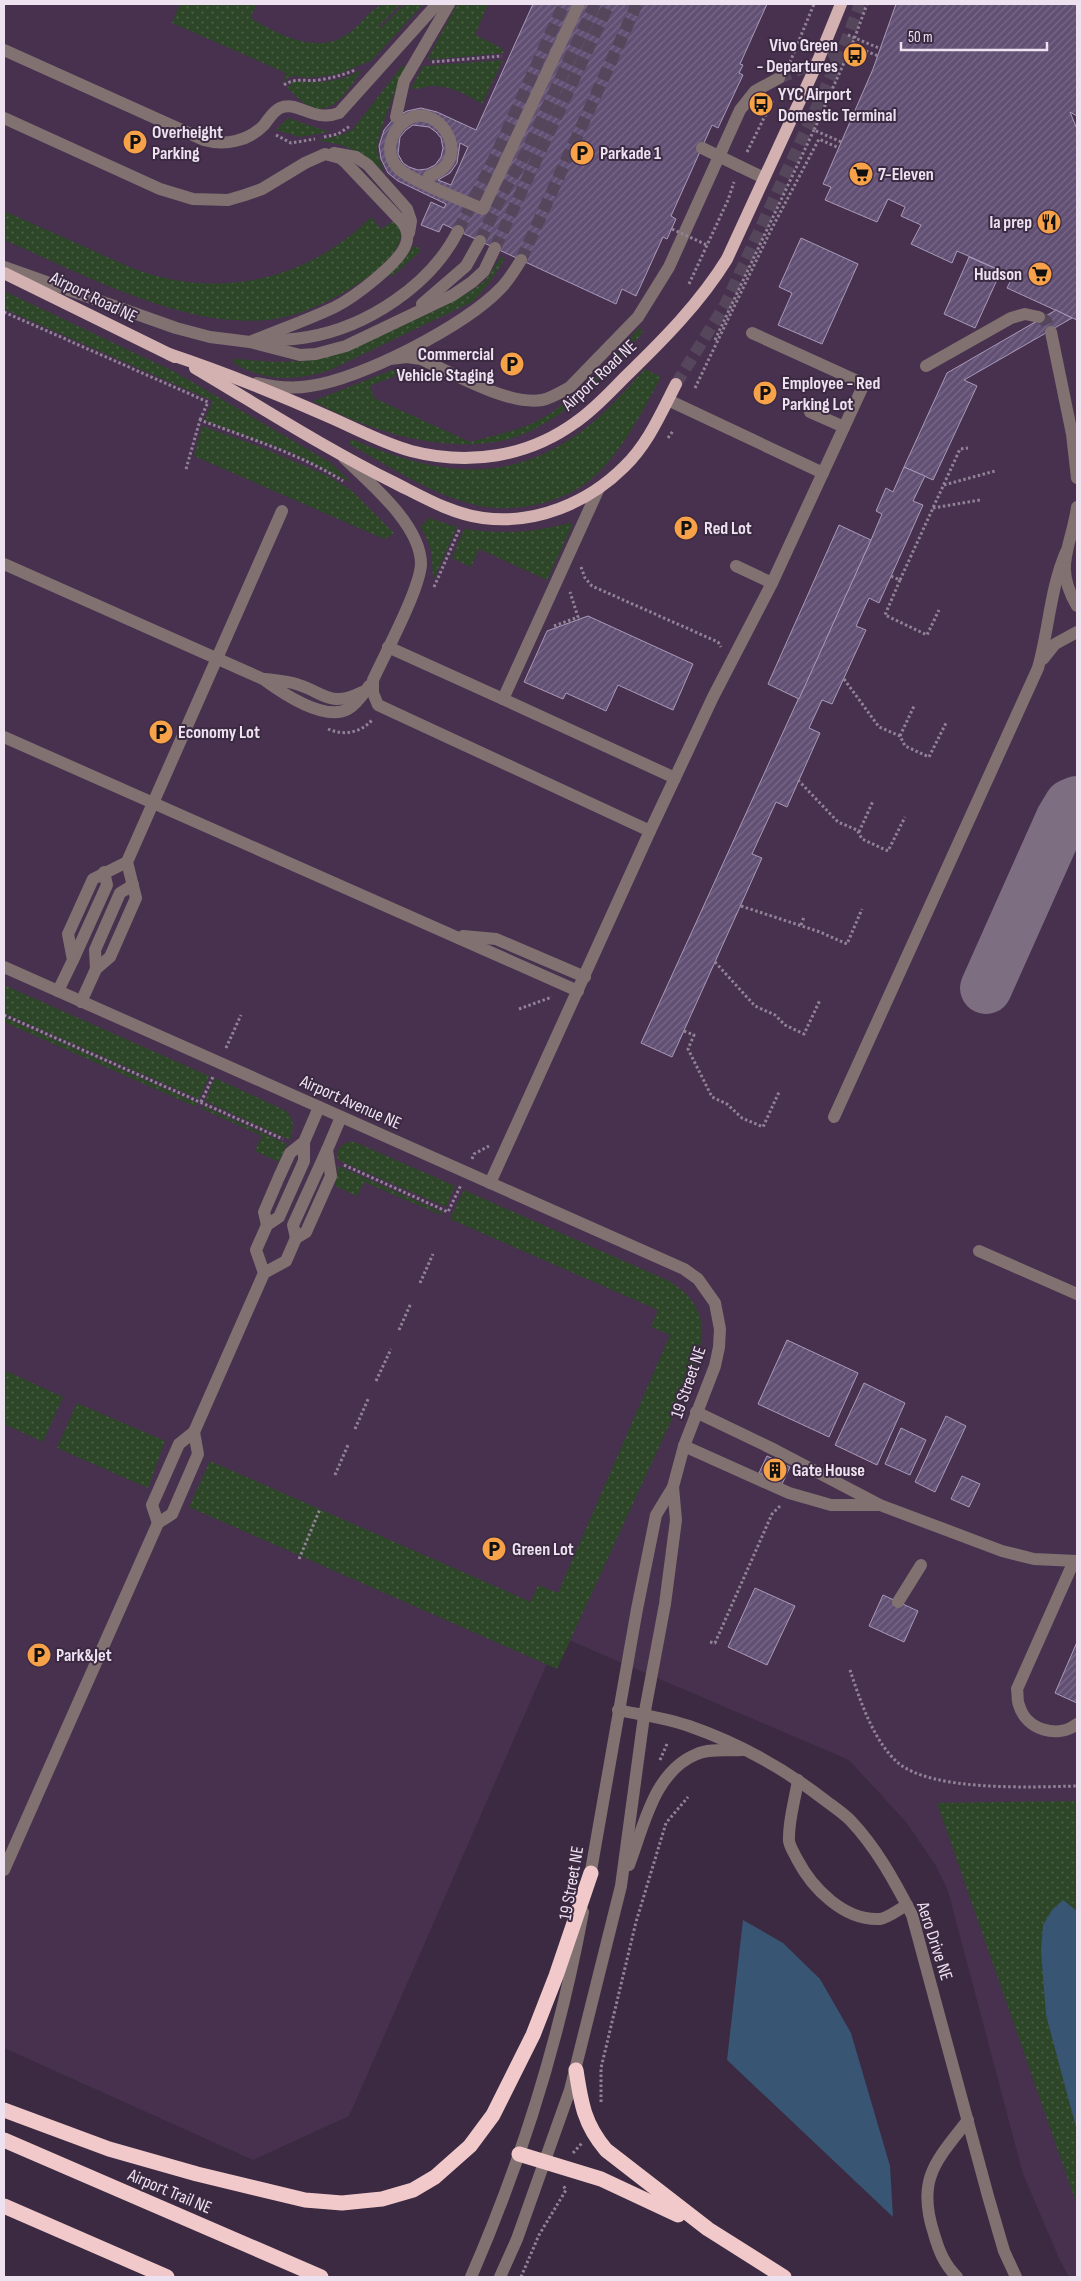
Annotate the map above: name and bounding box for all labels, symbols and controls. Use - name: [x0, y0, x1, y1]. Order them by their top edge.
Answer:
- scale bar: [901, 20, 1047, 52]
- text: 50 m: [908, 28, 933, 47]
- place label: Vivo Green - Departures: [757, 35, 838, 77]
- bus stop icon: Vivo Green - Departures: [842, 42, 868, 68]
- place label: YYC Airport Domestic Terminal: [778, 84, 896, 126]
- bus stop icon: YYC Airport Domestic Terminal: [748, 91, 774, 117]
- place label: Overheight Parking: [152, 122, 223, 164]
- parking icon: Overheight Parking: [122, 129, 148, 155]
- parking icon: Parkade 1: [569, 140, 595, 166]
- place label: Parkade 1: [600, 143, 661, 164]
- supermarket icon: 7-Eleven: [848, 161, 874, 187]
- place label: 7-Eleven: [878, 164, 934, 185]
- restaurant icon: la prep: [1036, 209, 1062, 235]
- place label: la prep: [990, 212, 1032, 233]
- supermarket icon: Hudson: [1027, 261, 1053, 287]
- place label: Hudson: [974, 264, 1022, 285]
- street label: Airport Road NE: [46, 267, 141, 328]
- street label: Airport Road NE: [557, 336, 641, 416]
- place label: Commercial Vehicle Staging: [397, 344, 494, 386]
- parking icon: Commercial Vehicle Staging: [499, 351, 525, 377]
- place label: Employee - Red Parking Lot: [782, 373, 880, 415]
- parking icon: Employee - Red Parking Lot: [752, 380, 778, 406]
- parking icon: Red Lot: [673, 515, 699, 541]
- place label: Red Lot: [704, 518, 752, 539]
- parking icon: Economy Lot: [148, 719, 174, 745]
- place label: Economy Lot: [178, 722, 260, 743]
- street label: Airport Avenue NE: [296, 1070, 405, 1134]
- street label: 19 Street NE: [666, 1343, 711, 1421]
- building icon: Gate House: [762, 1457, 788, 1483]
- place label: Gate House: [792, 1460, 865, 1481]
- parking icon: Green Lot: [481, 1536, 507, 1562]
- place label: Green Lot: [512, 1539, 574, 1560]
- parking icon: Park&Jet: [26, 1642, 52, 1668]
- place label: Park&Jet: [56, 1645, 112, 1666]
- street label: 19 Street NE: [555, 1845, 588, 1922]
- street label: Aero Drive NE: [912, 1898, 957, 1983]
- street label: Airport Trail NE: [124, 2164, 215, 2218]

